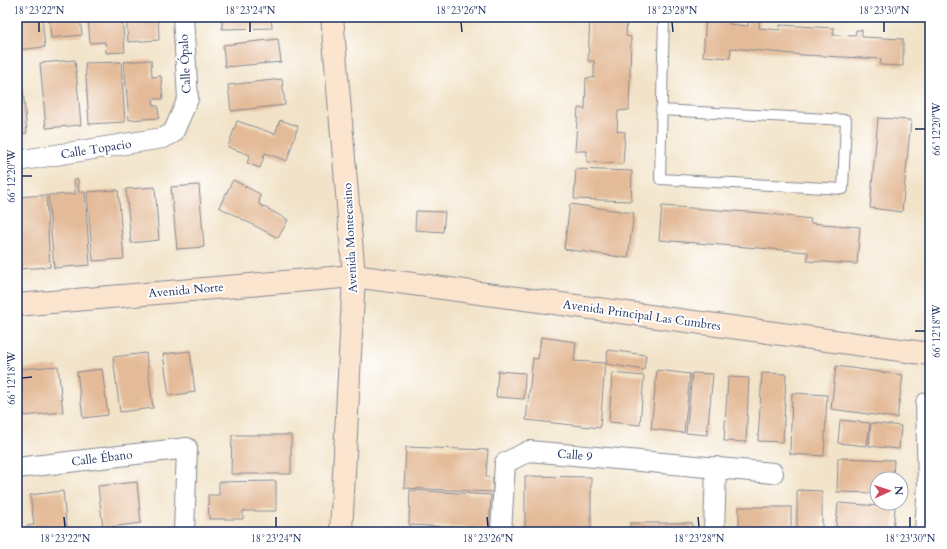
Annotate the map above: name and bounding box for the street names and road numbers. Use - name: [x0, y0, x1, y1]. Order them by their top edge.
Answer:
- street label: Calle Ópalo: [174, 33, 195, 94]
- street label: Calle Topacio: [60, 135, 133, 162]
- street label: Avenida Montecasino: [339, 182, 361, 293]
- street label: Avenida Norte: [148, 279, 224, 301]
- street label: Avenida Principal Las Cumbres: [562, 296, 722, 334]
- street label: Calle Ébano: [70, 445, 134, 470]
- street label: Calle 9: [557, 445, 593, 465]

